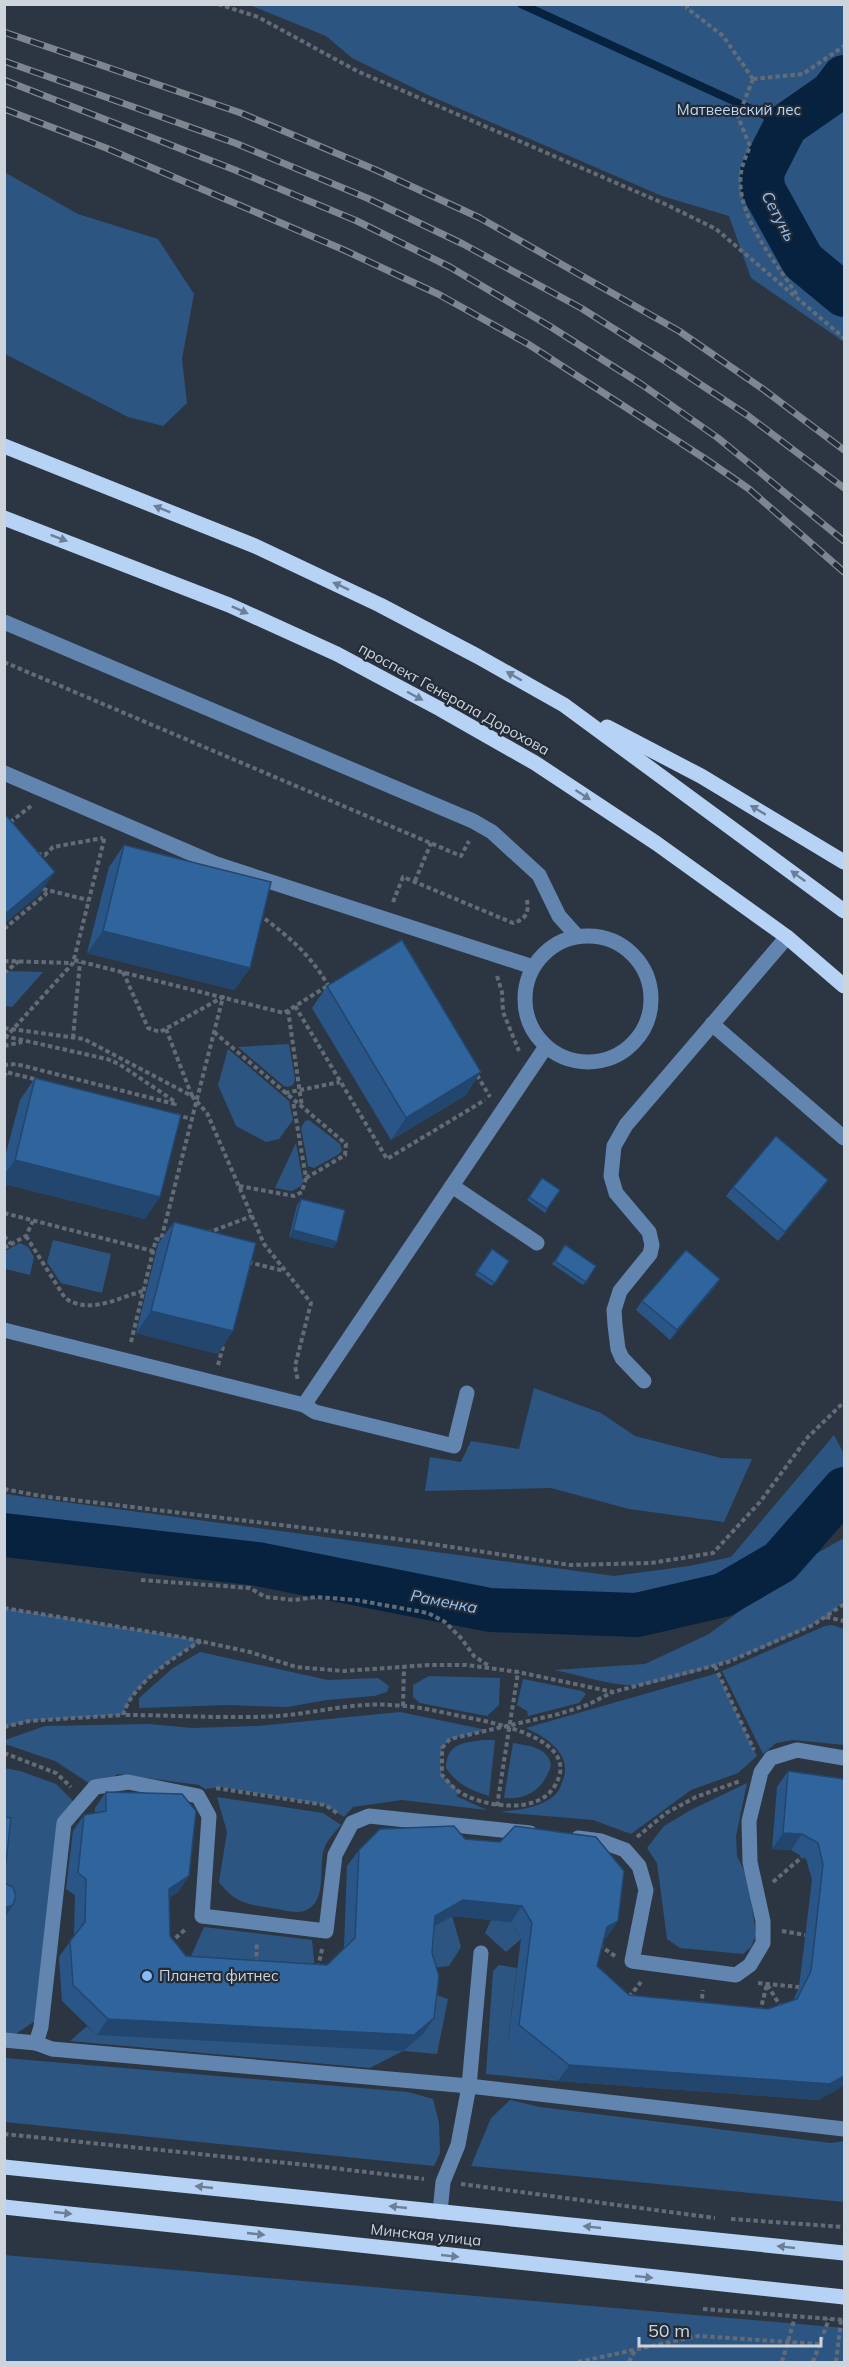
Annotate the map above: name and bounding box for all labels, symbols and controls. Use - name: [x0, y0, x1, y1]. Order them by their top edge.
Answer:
- park label: Матвеевский лес: [677, 100, 801, 119]
- water label: Сетунь: [758, 187, 801, 245]
- one-way arrow: [153, 503, 171, 513]
- one-way arrow: [50, 534, 68, 543]
- one-way arrow: [332, 582, 349, 591]
- one-way arrow: [232, 605, 250, 615]
- street label: проспект Генерала Дорохова: [355, 638, 553, 759]
- one-way arrow: [505, 671, 522, 681]
- one-way arrow: [407, 691, 424, 701]
- one-way arrow: [575, 789, 591, 800]
- one-way arrow: [749, 805, 766, 815]
- one-way arrow: [790, 870, 806, 882]
- water label: Раменка: [409, 1585, 479, 1617]
- place label: Планета фитнес: [159, 1966, 278, 1985]
- marker: Планета фитнес: [140, 1969, 154, 1983]
- one-way arrow: [195, 2182, 214, 2192]
- one-way arrow: [389, 2202, 408, 2212]
- one-way arrow: [53, 2208, 72, 2218]
- street label: Минская улица: [370, 2219, 482, 2250]
- one-way arrow: [583, 2222, 602, 2232]
- one-way arrow: [247, 2229, 266, 2239]
- one-way arrow: [777, 2242, 796, 2252]
- one-way arrow: [441, 2251, 460, 2260]
- one-way arrow: [635, 2272, 654, 2282]
- scale bar: [639, 2310, 820, 2348]
- text: 50 m: [648, 2319, 690, 2342]

